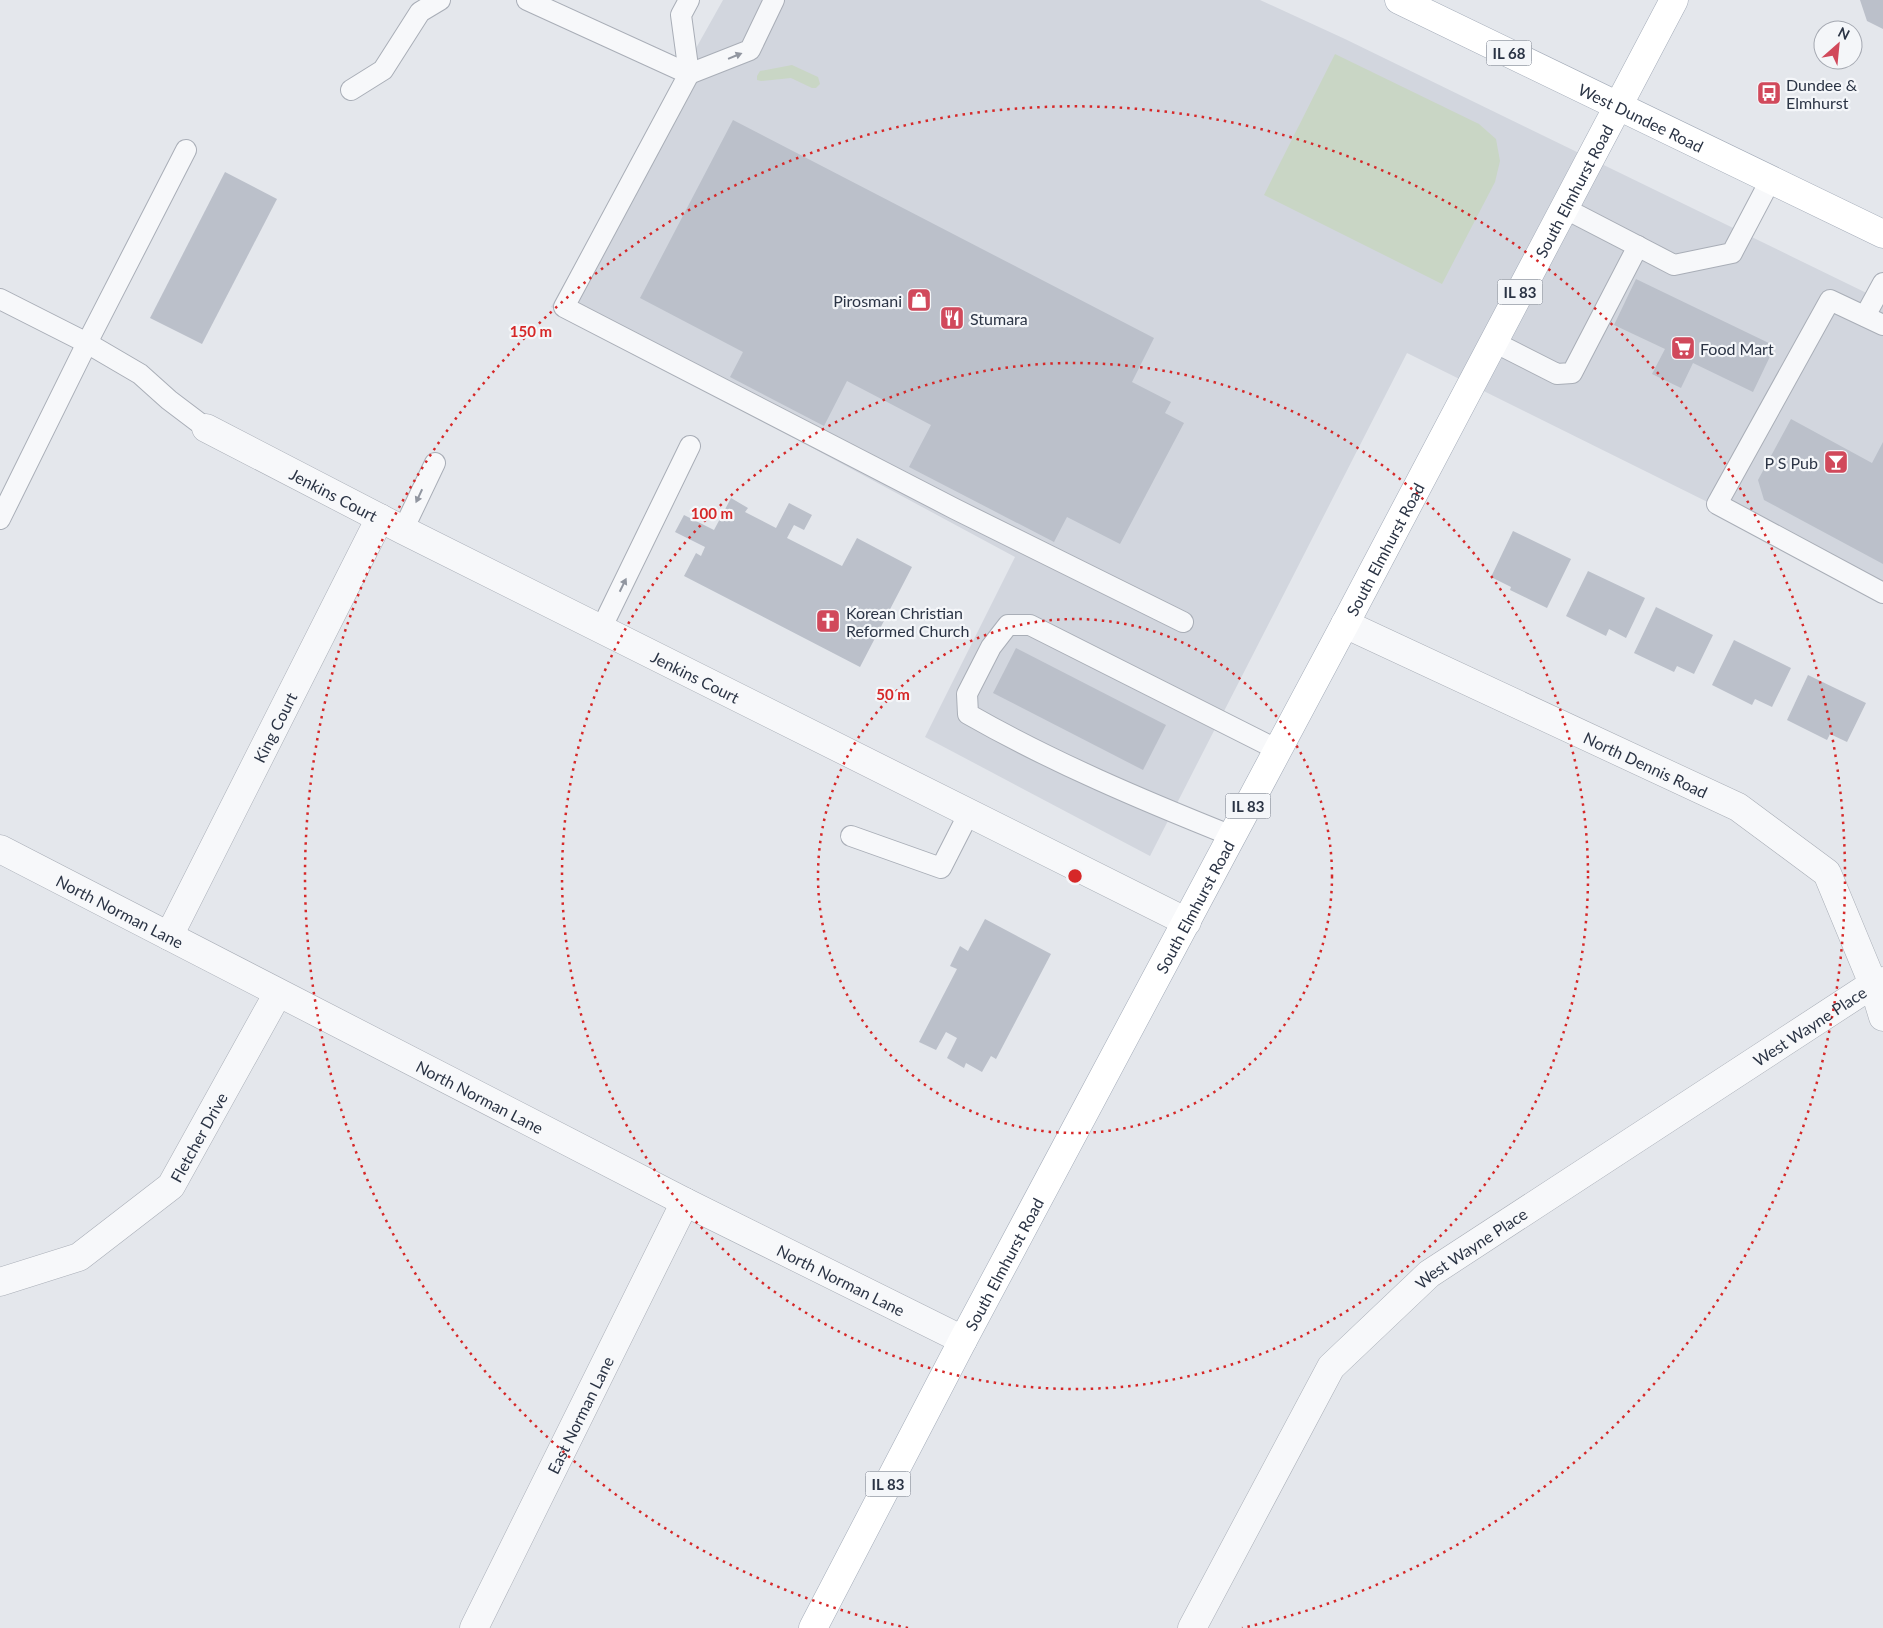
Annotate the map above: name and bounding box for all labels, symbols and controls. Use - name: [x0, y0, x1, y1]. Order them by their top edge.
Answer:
- north arrow: [1813, 20, 1863, 70]
- text: N: [1835, 23, 1853, 43]
- road number: IL 68: [1486, 40, 1532, 66]
- one-way arrow: [728, 52, 743, 60]
- place label: Dundee & Elmhurst: [1786, 75, 1858, 112]
- street label: West Dundee Road: [1576, 79, 1707, 155]
- bus stop icon: Dundee & Elmhurst: [1756, 80, 1782, 106]
- street label: South Elmhurst Road: [1531, 121, 1616, 260]
- road number: IL 83: [1498, 280, 1542, 304]
- shop icon: Pirosmani: [906, 287, 932, 313]
- place label: Pirosmani: [833, 291, 902, 310]
- restaurant icon: Stumara: [939, 305, 965, 331]
- place label: Stumara: [970, 309, 1028, 328]
- text: 150 m: [510, 322, 552, 340]
- supermarket icon: Food Mart: [1670, 335, 1696, 361]
- place label: Food Mart: [1700, 339, 1774, 358]
- bar icon: P S Pub: [1823, 449, 1849, 475]
- place label: P S Pub: [1765, 453, 1818, 472]
- street label: Jenkins Court: [287, 464, 381, 525]
- street label: South Elmhurst Road: [1342, 479, 1427, 619]
- one-way arrow: [415, 489, 423, 503]
- text: 100 m: [691, 504, 733, 522]
- one-way arrow: [619, 578, 627, 592]
- place label: Korean Christian Reformed Church: [846, 603, 969, 640]
- church icon: Korean Christian Reformed Church: [815, 608, 841, 634]
- street label: Jenkins Court: [648, 646, 743, 706]
- text: 50 m: [876, 685, 910, 703]
- street label: King Court: [249, 689, 300, 765]
- street label: North Dennis Road: [1581, 727, 1711, 801]
- road number: IL 83: [1226, 794, 1270, 818]
- street label: South Elmhurst Road: [1151, 837, 1237, 976]
- centre of rings: [1066, 867, 1084, 885]
- street label: North Norman Lane: [53, 870, 187, 951]
- street label: West Wayne Place: [1749, 982, 1869, 1069]
- street label: North Norman Lane: [413, 1056, 547, 1137]
- street label: Fletcher Drive: [166, 1089, 231, 1185]
- street label: South Elmhurst Road: [961, 1194, 1047, 1333]
- street label: West Wayne Place: [1411, 1203, 1530, 1292]
- street label: North Norman Lane: [774, 1240, 908, 1319]
- street label: East Norman Lane: [543, 1353, 617, 1477]
- road number: IL 83: [866, 1472, 910, 1496]

